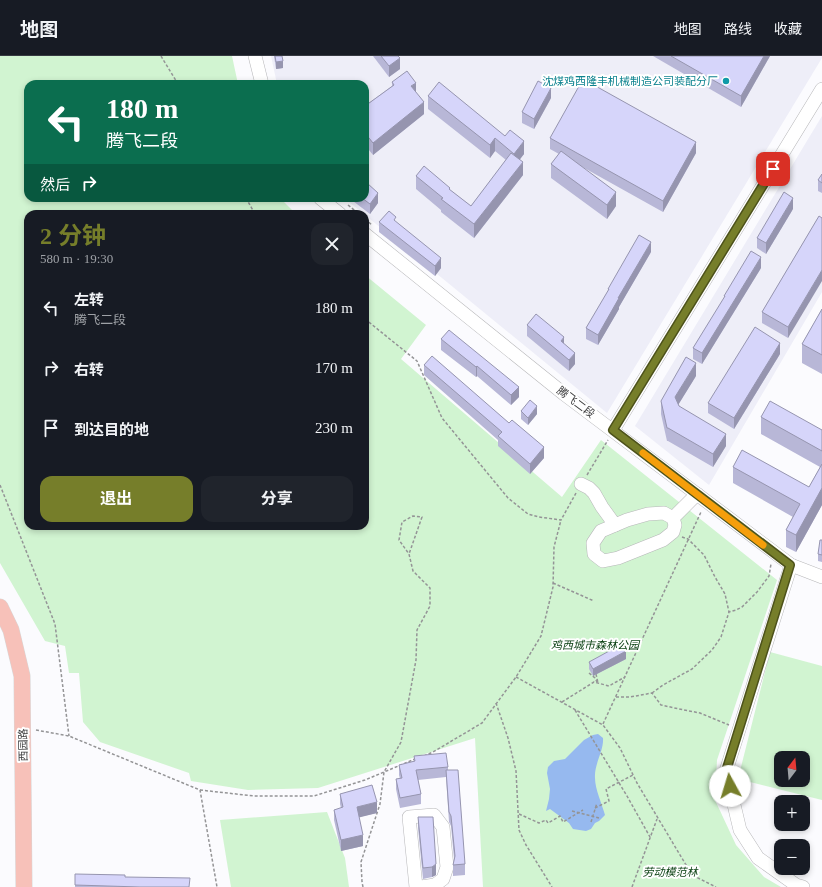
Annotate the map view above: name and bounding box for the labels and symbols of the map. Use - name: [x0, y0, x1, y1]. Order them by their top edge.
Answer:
- place label: 沈煤鸡西隆丰机械制造公司装配分厂: [542, 75, 718, 87]
- marker: 沈煤鸡西隆丰机械制造公司装配分厂: [721, 76, 731, 86]
- pin: [756, 152, 790, 186]
- street label: 腾飞二段: [555, 384, 597, 420]
- park label: 鸡西城市森林公园: [551, 639, 641, 651]
- street label: 西园路: [17, 728, 29, 762]
- north arrow: [774, 751, 810, 787]
- position arrow: [709, 765, 751, 807]
- park label: 劳动模范林: [643, 866, 699, 878]

